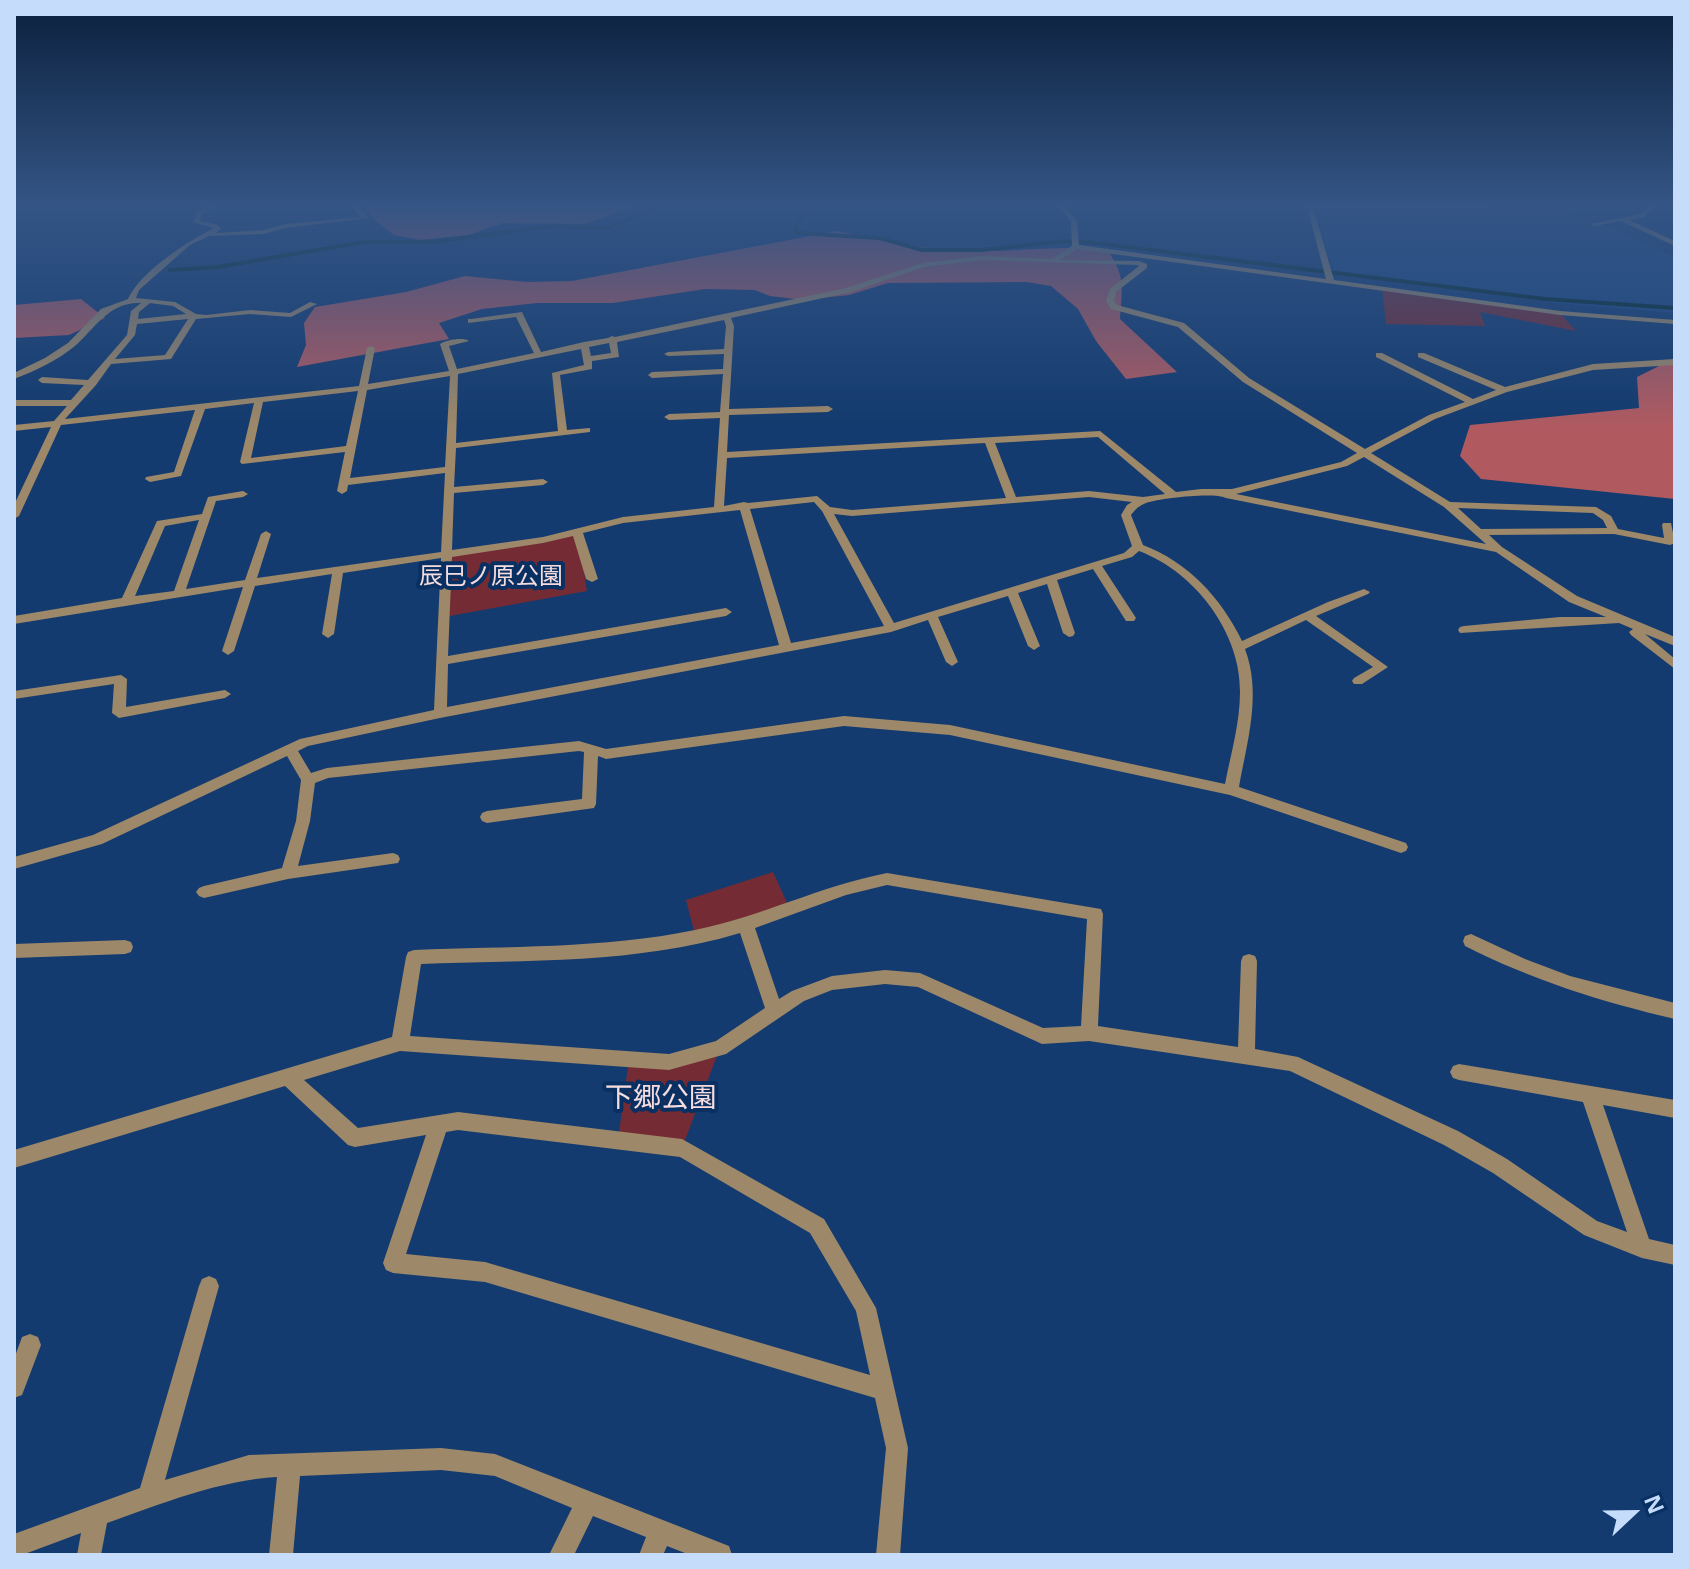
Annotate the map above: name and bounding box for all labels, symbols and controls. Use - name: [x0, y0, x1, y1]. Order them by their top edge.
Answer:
- park label: 辰巳ノ原公園: [419, 563, 563, 591]
- park label: 下郷公園: [605, 1082, 717, 1116]
- north arrow: [1593, 1473, 1673, 1553]
- text: N: [1638, 1490, 1673, 1518]

